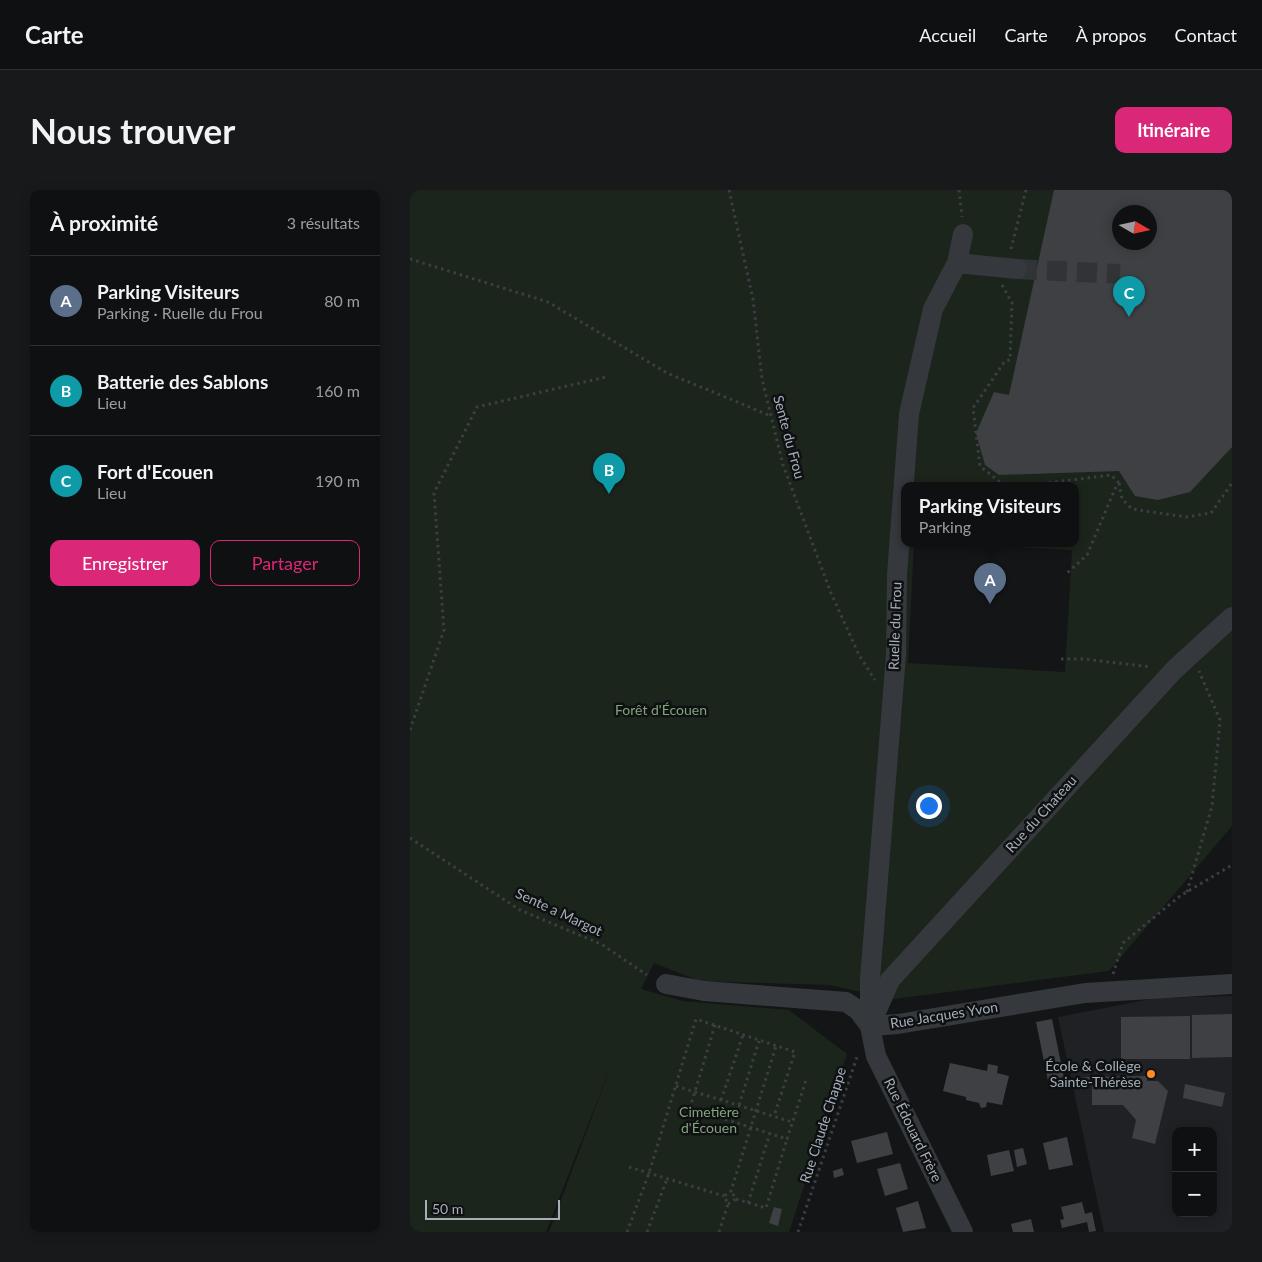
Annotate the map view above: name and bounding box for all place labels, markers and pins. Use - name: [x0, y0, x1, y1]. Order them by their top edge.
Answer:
- pin: C: [1113, 276, 1145, 317]
- pin: B: [593, 453, 625, 494]
- pin: A: [974, 563, 1006, 604]
- place label: École & Collège Sainte-Thérèse: [1045, 1057, 1141, 1090]
- marker: École & Collège Sainte-Thérèse: [1145, 1068, 1157, 1080]

